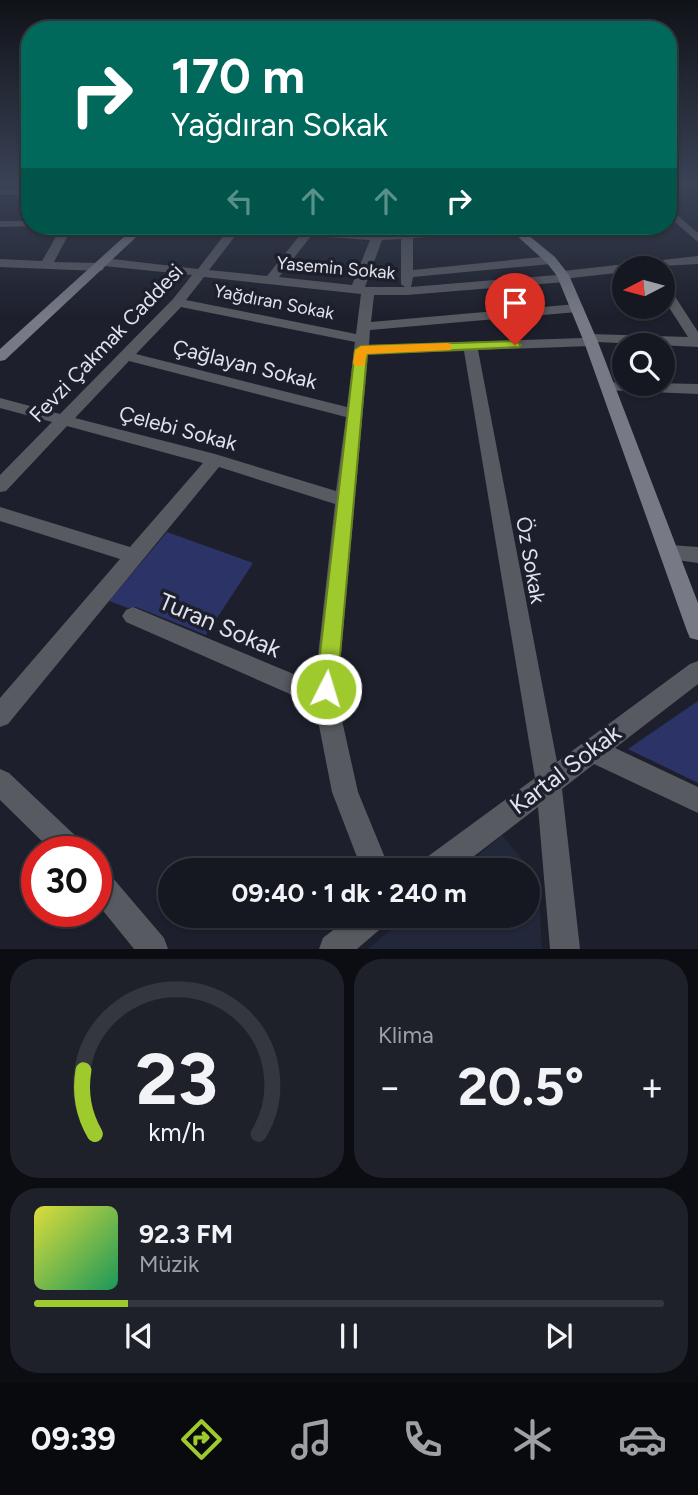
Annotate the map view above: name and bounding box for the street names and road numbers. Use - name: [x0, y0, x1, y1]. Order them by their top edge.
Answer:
- street label: Yasemin Sokak: [276, 252, 397, 284]
- street label: Fevzi Çakmak Caddesi: [24, 259, 188, 427]
- street label: Yağdıran Sokak: [212, 280, 336, 324]
- street label: Çağlayan Sokak: [170, 334, 320, 394]
- street label: Çelebi Sokak: [116, 400, 240, 456]
- street label: Öz Sokak: [511, 515, 551, 606]
- street label: Turan Sokak: [155, 586, 285, 664]
- street label: Kartal Sokak: [504, 718, 626, 820]

